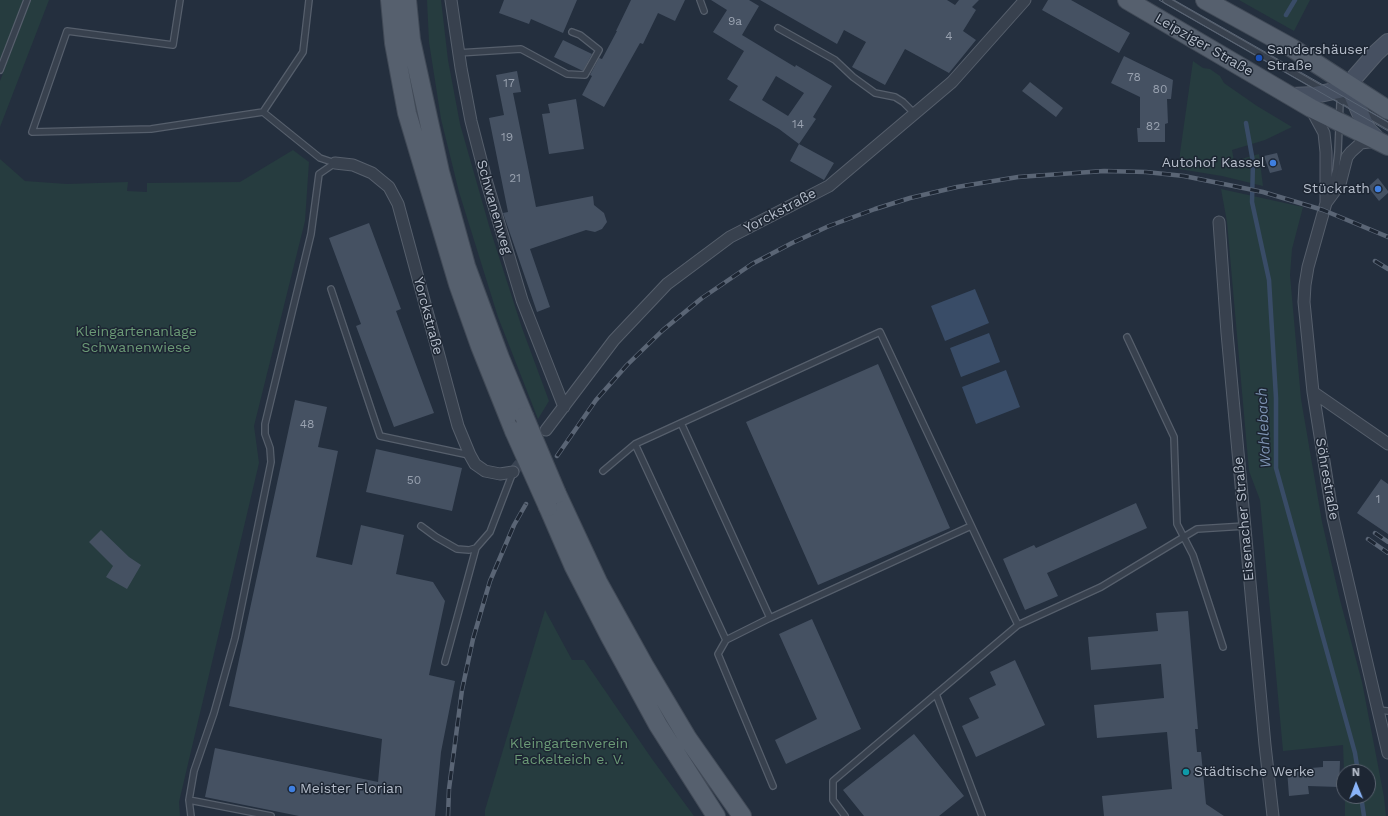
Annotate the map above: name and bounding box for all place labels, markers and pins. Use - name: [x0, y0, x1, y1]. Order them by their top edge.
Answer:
- place label: Sandershäuser Straße: [1267, 42, 1368, 74]
- marker: Sandershäuser Straße: [1254, 53, 1264, 63]
- place label: Autohof Kassel: [1162, 155, 1265, 171]
- marker: Autohof Kassel: [1268, 158, 1278, 168]
- place label: Stückrath: [1303, 181, 1370, 197]
- marker: Stückrath: [1373, 184, 1383, 194]
- place label: Städtische Werke: [1194, 764, 1314, 780]
- marker: Städtische Werke: [1181, 767, 1191, 777]
- place label: Meister Florian: [300, 781, 403, 797]
- marker: Meister Florian: [287, 784, 297, 794]

